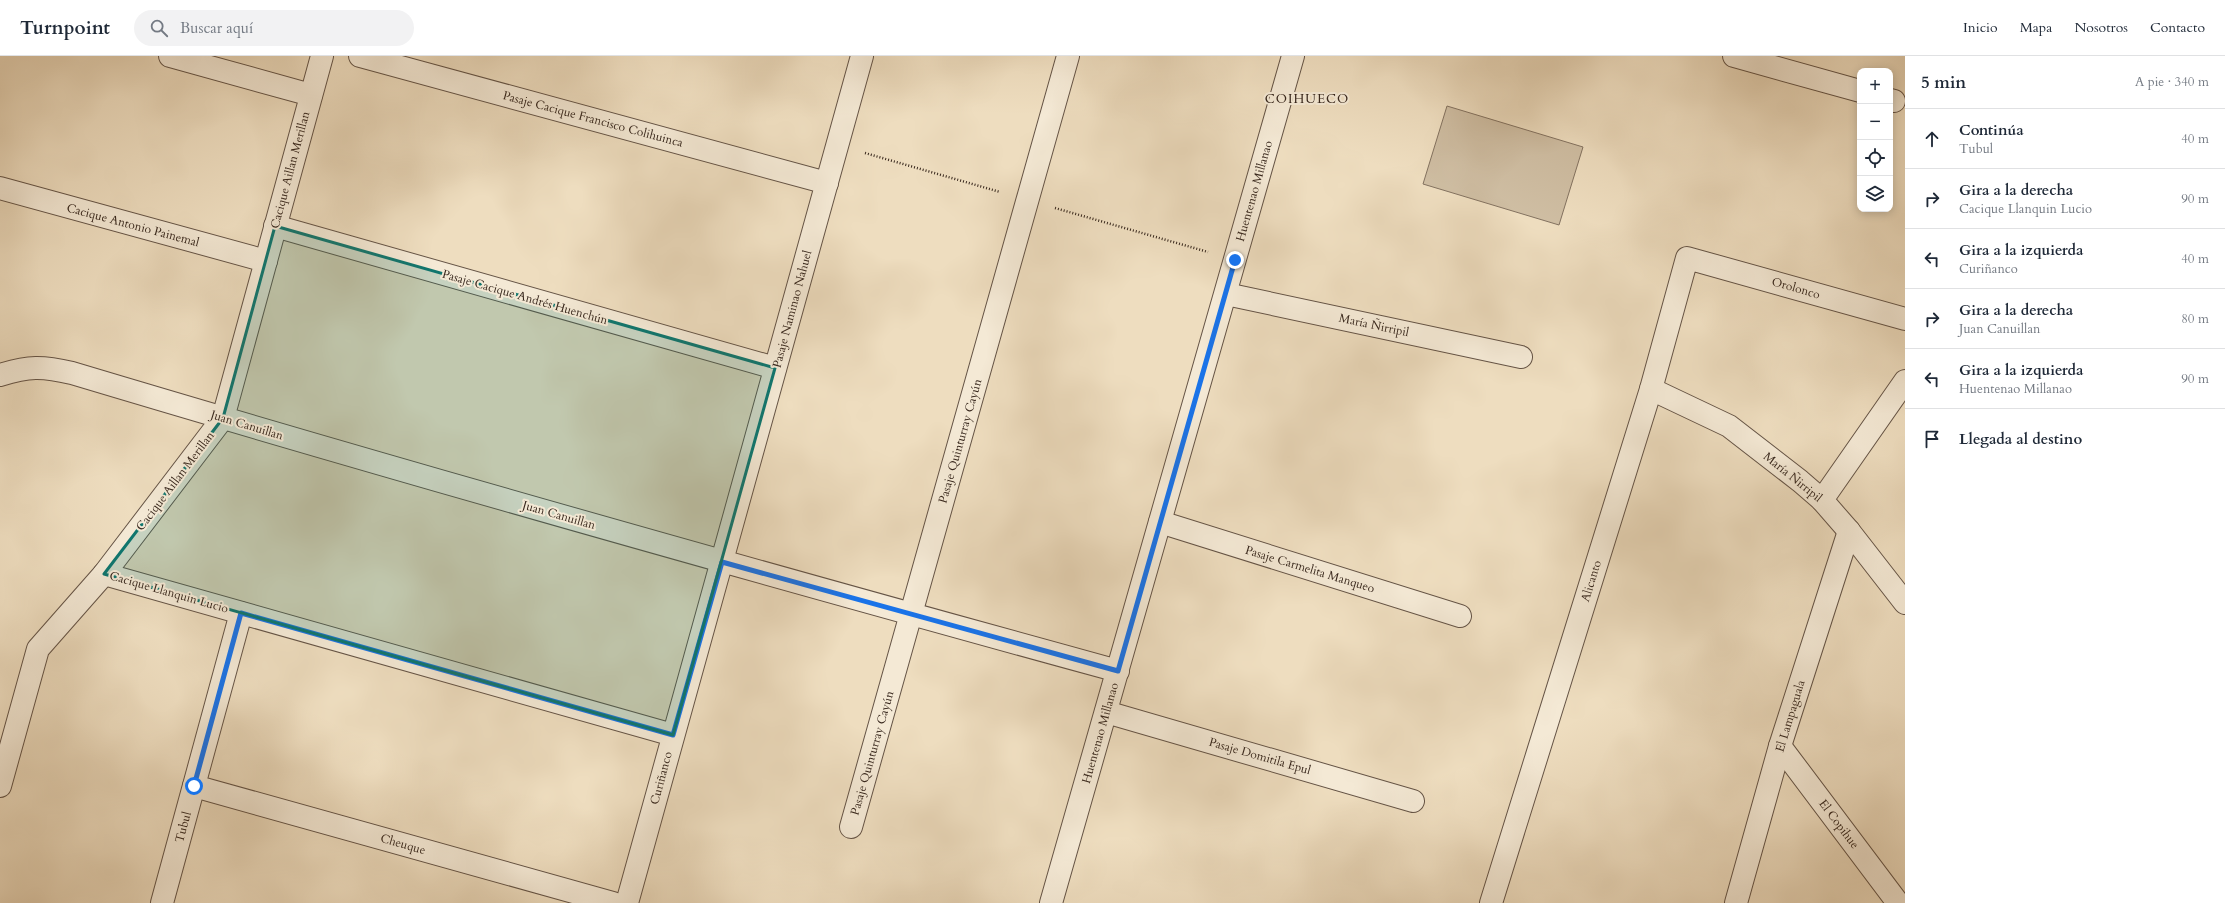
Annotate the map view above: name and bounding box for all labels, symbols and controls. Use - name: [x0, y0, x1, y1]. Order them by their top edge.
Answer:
- search box: [134, 10, 414, 46]
- text: Turnpoint: [20, 15, 110, 41]
- icon: search: [148, 17, 170, 39]
- text: Buscar aquí: [180, 18, 253, 38]
- text: Inicio: [1963, 18, 1998, 37]
- text: Mapa: [2020, 18, 2052, 37]
- text: Nosotros: [2074, 18, 2128, 37]
- text: Contacto: [2150, 18, 2205, 37]
- map controls: [1857, 68, 1893, 212]
- button: +: [1857, 68, 1893, 104]
- text: 5 min: [1921, 71, 1966, 94]
- text: A pie · 340 m: [2135, 73, 2209, 91]
- street label: Pasaje Cacique Francisco Colihuinca: [501, 87, 686, 151]
- district label: COIHUECO: [1265, 90, 1349, 108]
- button: −: [1857, 104, 1893, 140]
- street label: Cacique Aillan Merillan: [267, 109, 313, 230]
- text: Continúa: [1959, 120, 2024, 140]
- icon: ahead: [1921, 128, 1943, 150]
- text: 40 m: [2181, 130, 2209, 148]
- street label: Huentenao Millanao: [1232, 138, 1276, 243]
- button: locate: [1857, 140, 1893, 176]
- text: Tubul: [1959, 140, 1993, 158]
- button: layers: [1857, 176, 1893, 212]
- text: Gira a la derecha: [1959, 180, 2073, 200]
- icon: right: [1921, 188, 1943, 210]
- text: 90 m: [2181, 190, 2209, 208]
- street label: Cacique Antonio Painemal: [65, 200, 201, 250]
- text: Cacique Llanquin Lucio: [1959, 200, 2092, 218]
- text: Gira a la izquierda: [1959, 240, 2083, 260]
- street label: Pasaje Naminao Nahuel: [769, 248, 815, 370]
- icon: left: [1921, 248, 1943, 270]
- text: 40 m: [2181, 250, 2209, 268]
- route end: [1226, 251, 1244, 269]
- text: Curiñanco: [1959, 260, 2018, 278]
- street label: Pasaje Cacique Andrés Huenchún: [440, 266, 610, 328]
- street label: Orolonco: [1770, 273, 1823, 303]
- text: Gira a la derecha: [1959, 300, 2073, 320]
- icon: right: [1921, 308, 1943, 330]
- street label: María Ñirripil: [1338, 309, 1411, 340]
- text: 80 m: [2181, 310, 2209, 328]
- text: Juan Canuillan: [1959, 320, 2040, 338]
- text: Gira a la izquierda: [1959, 360, 2083, 380]
- icon: left: [1921, 368, 1943, 390]
- text: 90 m: [2181, 370, 2209, 388]
- street label: Pasaje Quinturray Cayún: [935, 377, 985, 505]
- text: Huentenao Millanao: [1959, 380, 2072, 398]
- street label: Juan Canuillan: [207, 406, 285, 444]
- street label: Cacique Aillan Merillan: [132, 428, 218, 534]
- icon: arrive: [1921, 428, 1943, 450]
- text: Llegada al destino: [1959, 429, 2082, 449]
- street label: María Ñirripil: [1760, 448, 1826, 506]
- street label: Juan Canuillan: [519, 496, 597, 533]
- street label: Pasaje Carmelita Manqueo: [1243, 542, 1377, 596]
- street label: Alicanto: [1577, 558, 1605, 604]
- street label: Cacique Llanquin Lucio: [108, 567, 231, 617]
- street label: El Lampaguala: [1771, 677, 1809, 754]
- street label: Huentenao Millanao: [1078, 680, 1122, 785]
- street label: Pasaje Quinturray Cayún: [847, 689, 897, 817]
- street label: Pasaje Domitila Epul: [1207, 734, 1313, 778]
- street label: Curiñanco: [646, 749, 676, 806]
- route start: [185, 777, 203, 795]
- street label: El Copihue: [1815, 796, 1863, 852]
- street label: Tubul: [171, 810, 195, 844]
- street label: Cheuque: [379, 830, 427, 858]

